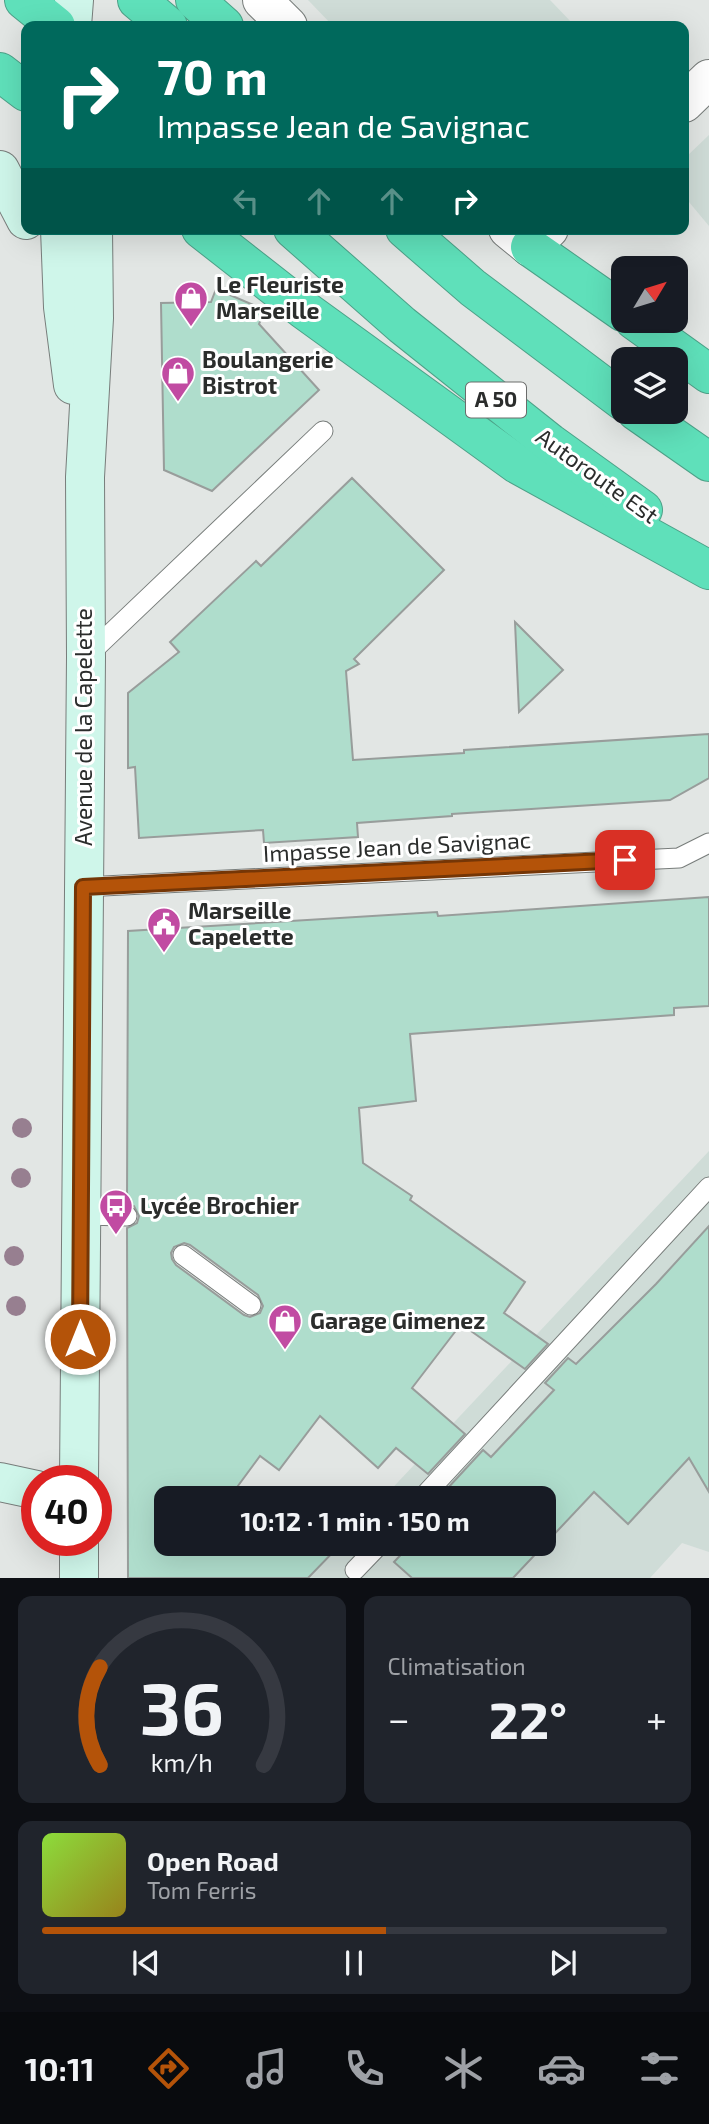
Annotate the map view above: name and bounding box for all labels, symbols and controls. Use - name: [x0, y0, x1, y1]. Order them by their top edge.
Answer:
- text: 70 m: [157, 46, 268, 105]
- icon: right: [42, 49, 133, 140]
- text: Impasse Jean de Savignac: [157, 106, 530, 144]
- icon: left: [227, 182, 265, 220]
- icon: ahead: [300, 182, 338, 220]
- icon: ahead: [373, 182, 411, 220]
- icon: right: [446, 182, 484, 220]
- north arrow: [611, 256, 688, 332]
- map controls: [611, 256, 688, 424]
- place label: Le Fleuriste Marseille: [216, 270, 344, 324]
- shop icon: Le Fleuriste Marseille: [172, 279, 210, 328]
- place label: Boulangerie Bistrot: [202, 345, 334, 399]
- button: layers: [611, 347, 688, 424]
- shop icon: Boulangerie Bistrot: [159, 354, 197, 403]
- road number: A 50: [466, 382, 526, 418]
- street label: Autoroute Est: [531, 422, 664, 529]
- street label: Avenue de la Capelette: [69, 608, 97, 846]
- street label: Impasse Jean de Savignac: [262, 825, 531, 867]
- pin: [595, 830, 655, 890]
- icon: arrive: [606, 841, 644, 879]
- place label: Marseille Capelette: [188, 896, 294, 950]
- public building icon: Marseille Capelette: [145, 905, 183, 954]
- bus stop icon: Lycée Brochier: [97, 1187, 135, 1236]
- place label: Lycée Brochier: [140, 1191, 299, 1219]
- position arrow: [43, 1302, 117, 1376]
- shop icon: Garage Gimenez: [266, 1302, 304, 1351]
- place label: Garage Gimenez: [310, 1306, 485, 1334]
- speed limit sign: 40: [21, 1465, 112, 1556]
- text: 10:12 · 1 min · 150 m: [240, 1505, 470, 1536]
- text: Climatisation: [388, 1652, 526, 1680]
- text: 36: [140, 1663, 224, 1751]
- text: 22°: [489, 1687, 567, 1749]
- text: −: [388, 1695, 410, 1741]
- text: +: [646, 1695, 667, 1741]
- text: km/h: [151, 1747, 213, 1777]
- text: Open Road: [147, 1845, 279, 1876]
- text: Tom Ferris: [147, 1876, 256, 1904]
- icon: previous: [127, 1944, 165, 1982]
- icon: pause: [335, 1944, 373, 1982]
- icon: next: [544, 1944, 582, 1982]
- icon: directions: [144, 2044, 193, 2093]
- icon: music: [242, 2044, 291, 2093]
- icon: phone: [340, 2044, 389, 2093]
- icon: climate: [439, 2044, 488, 2093]
- icon: car: [537, 2044, 586, 2093]
- icon: filters: [635, 2044, 684, 2093]
- text: 10:11: [25, 2049, 95, 2087]

